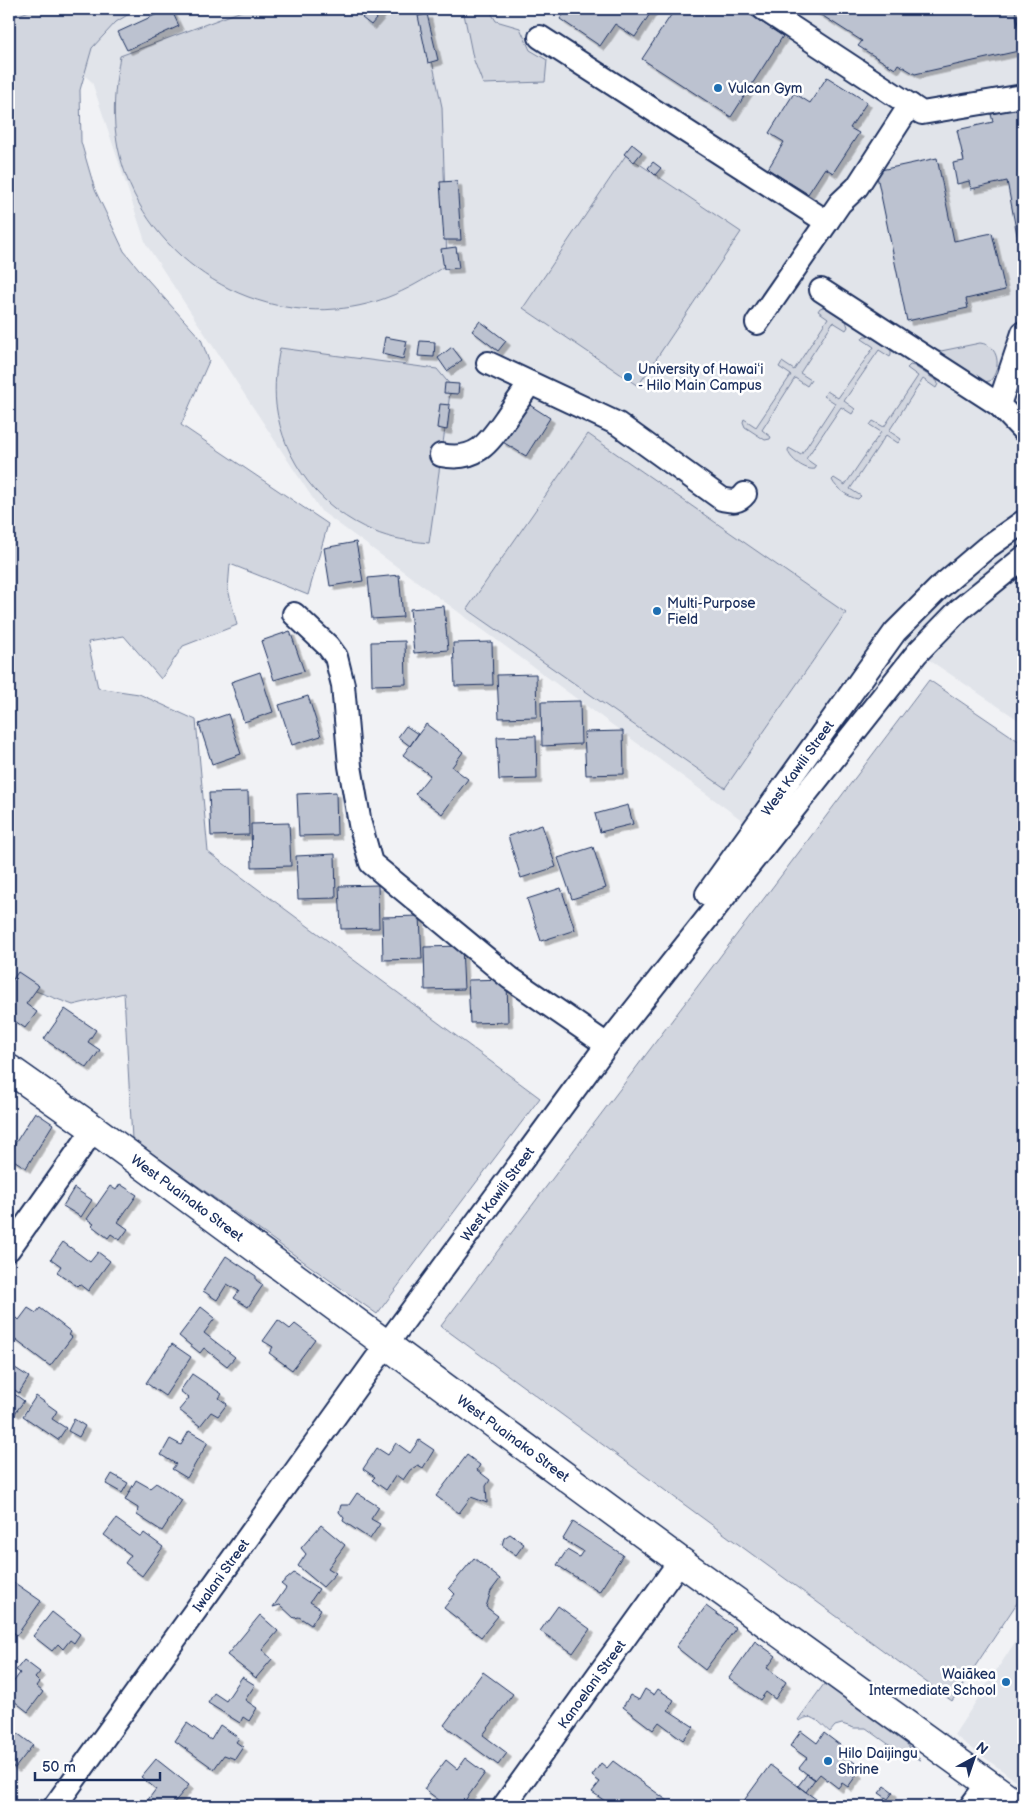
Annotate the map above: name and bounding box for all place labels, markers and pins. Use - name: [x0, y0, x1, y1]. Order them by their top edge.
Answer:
- place label: Vulcan Gym: [728, 80, 802, 97]
- marker: Vulcan Gym: [712, 82, 724, 94]
- place label: University of Hawaiʻi - Hilo Main Campus: [638, 361, 764, 394]
- marker: University of Hawaiʻi - Hilo Main Campus: [622, 371, 634, 383]
- place label: Multi-Purpose Field: [667, 595, 756, 628]
- marker: Multi-Purpose Field: [651, 605, 663, 617]
- place label: Waiākea Intermediate School: [869, 1666, 996, 1699]
- marker: Waiākea Intermediate School: [1000, 1676, 1012, 1688]
- place label: Hilo Daijingu Shrine: [838, 1745, 918, 1778]
- marker: Hilo Daijingu Shrine: [822, 1755, 834, 1767]

